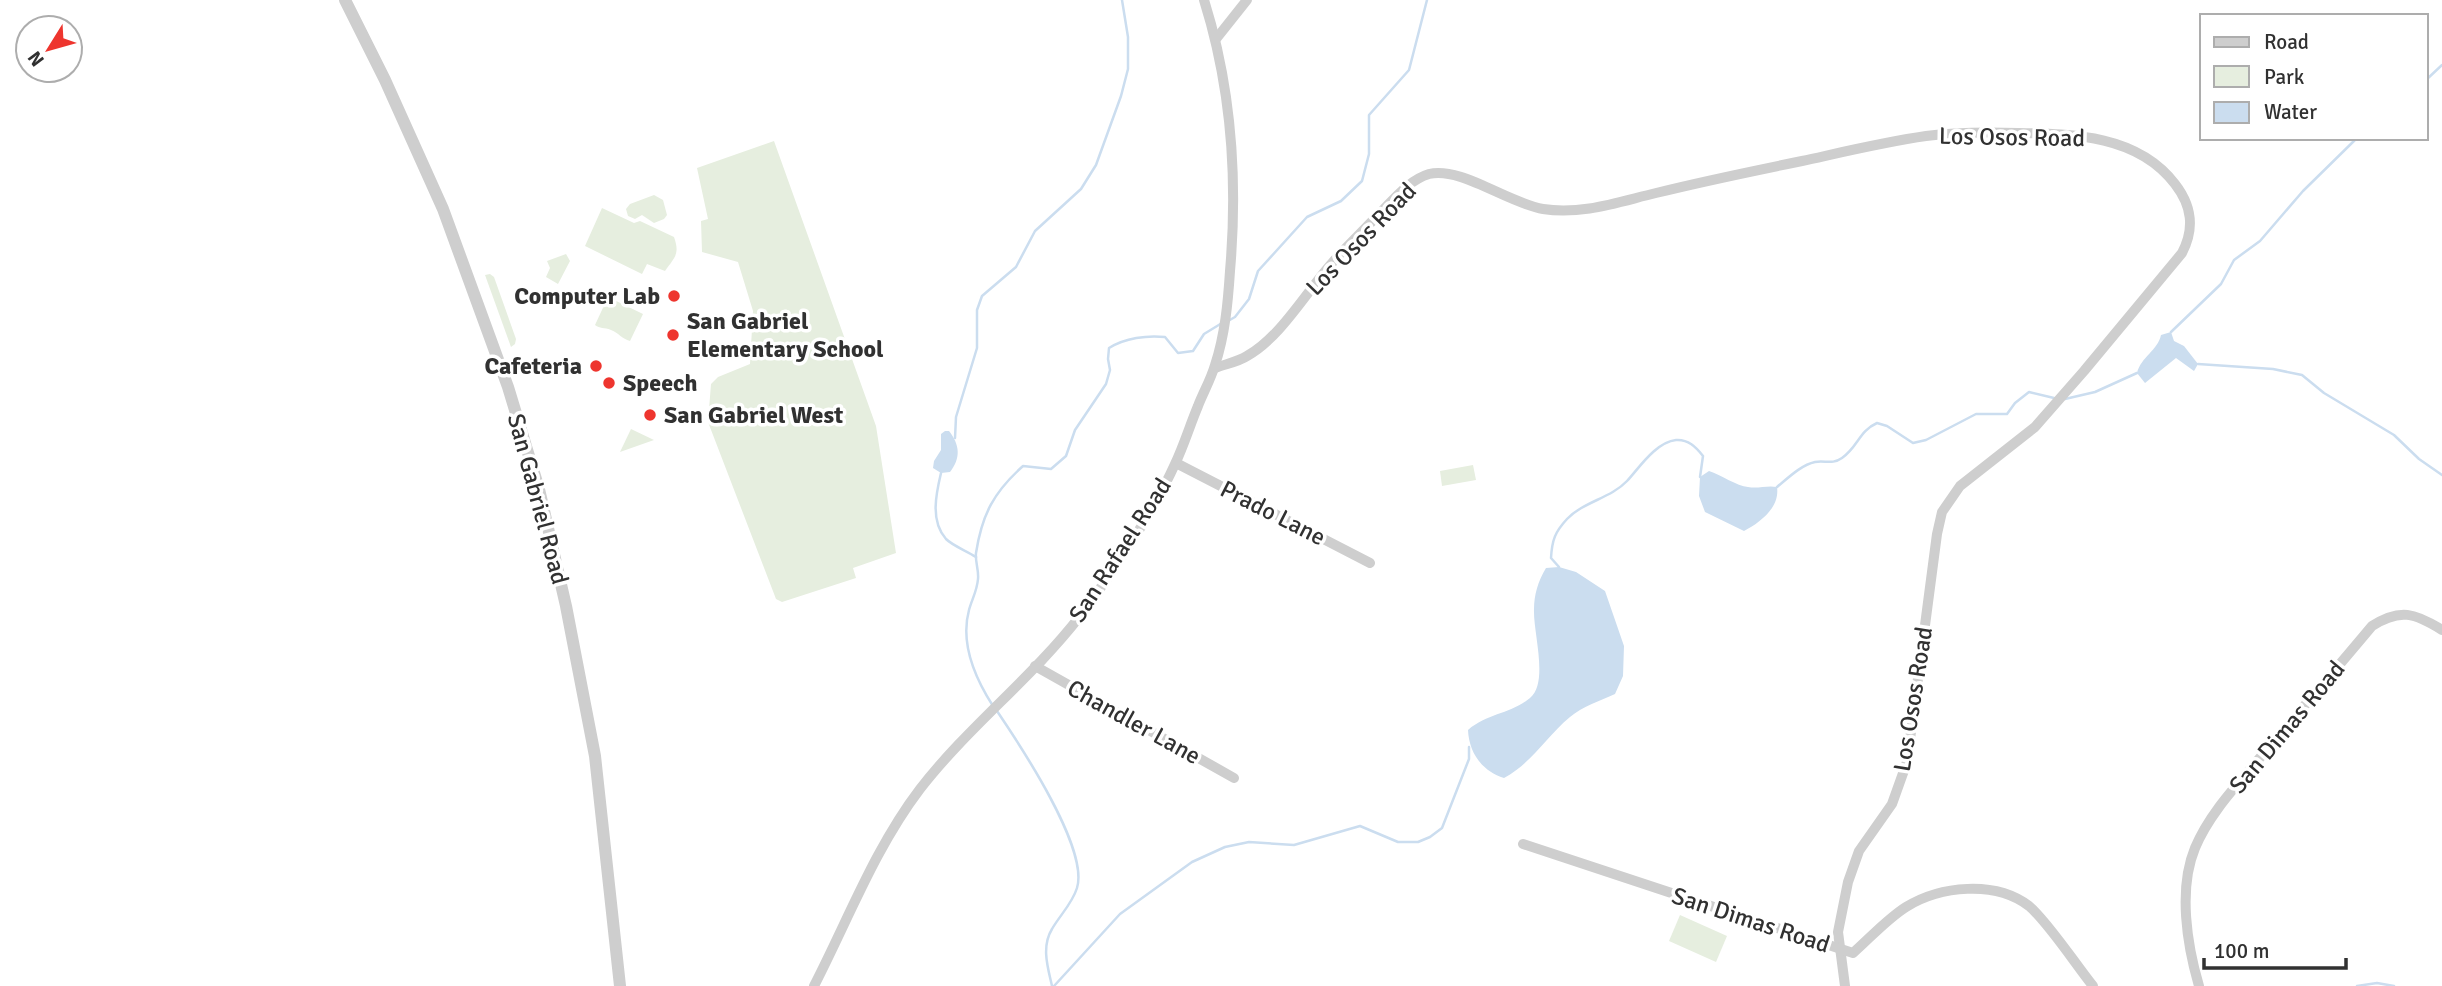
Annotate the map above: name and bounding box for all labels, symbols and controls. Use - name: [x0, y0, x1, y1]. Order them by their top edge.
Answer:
- north arrow: [14, 14, 84, 84]
- legend: [2200, 14, 2428, 140]
- text: Road: [2264, 29, 2309, 55]
- text: N: [23, 46, 50, 71]
- text: Park: [2264, 64, 2305, 90]
- text: Water: [2264, 99, 2317, 125]
- street label: Los Osos Road: [1939, 121, 2085, 153]
- street label: Los Osos Road: [1299, 176, 1423, 302]
- place label: Computer Lab: [514, 281, 660, 311]
- marker: Computer Lab: [666, 288, 682, 304]
- place label: San Gabriel Elementary School: [687, 306, 884, 364]
- marker: San Gabriel Elementary School: [665, 327, 681, 343]
- place label: Cafeteria: [484, 351, 582, 381]
- marker: Cafeteria: [588, 358, 604, 374]
- place label: Speech: [623, 368, 698, 398]
- marker: Speech: [601, 375, 617, 391]
- place label: San Gabriel West: [664, 400, 843, 430]
- marker: San Gabriel West: [642, 407, 658, 423]
- street label: San Gabriel Road: [501, 410, 575, 588]
- street label: San Rafael Road: [1062, 472, 1178, 628]
- street label: Prado Lane: [1215, 474, 1331, 552]
- street label: Los Osos Road: [1887, 625, 1939, 773]
- street label: San Dimas Road: [2223, 654, 2351, 800]
- street label: Chandler Lane: [1062, 673, 1206, 771]
- street label: San Dimas Road: [1668, 880, 1834, 960]
- scale bar: [2204, 926, 2346, 970]
- text: 100 m: [2214, 938, 2269, 964]

